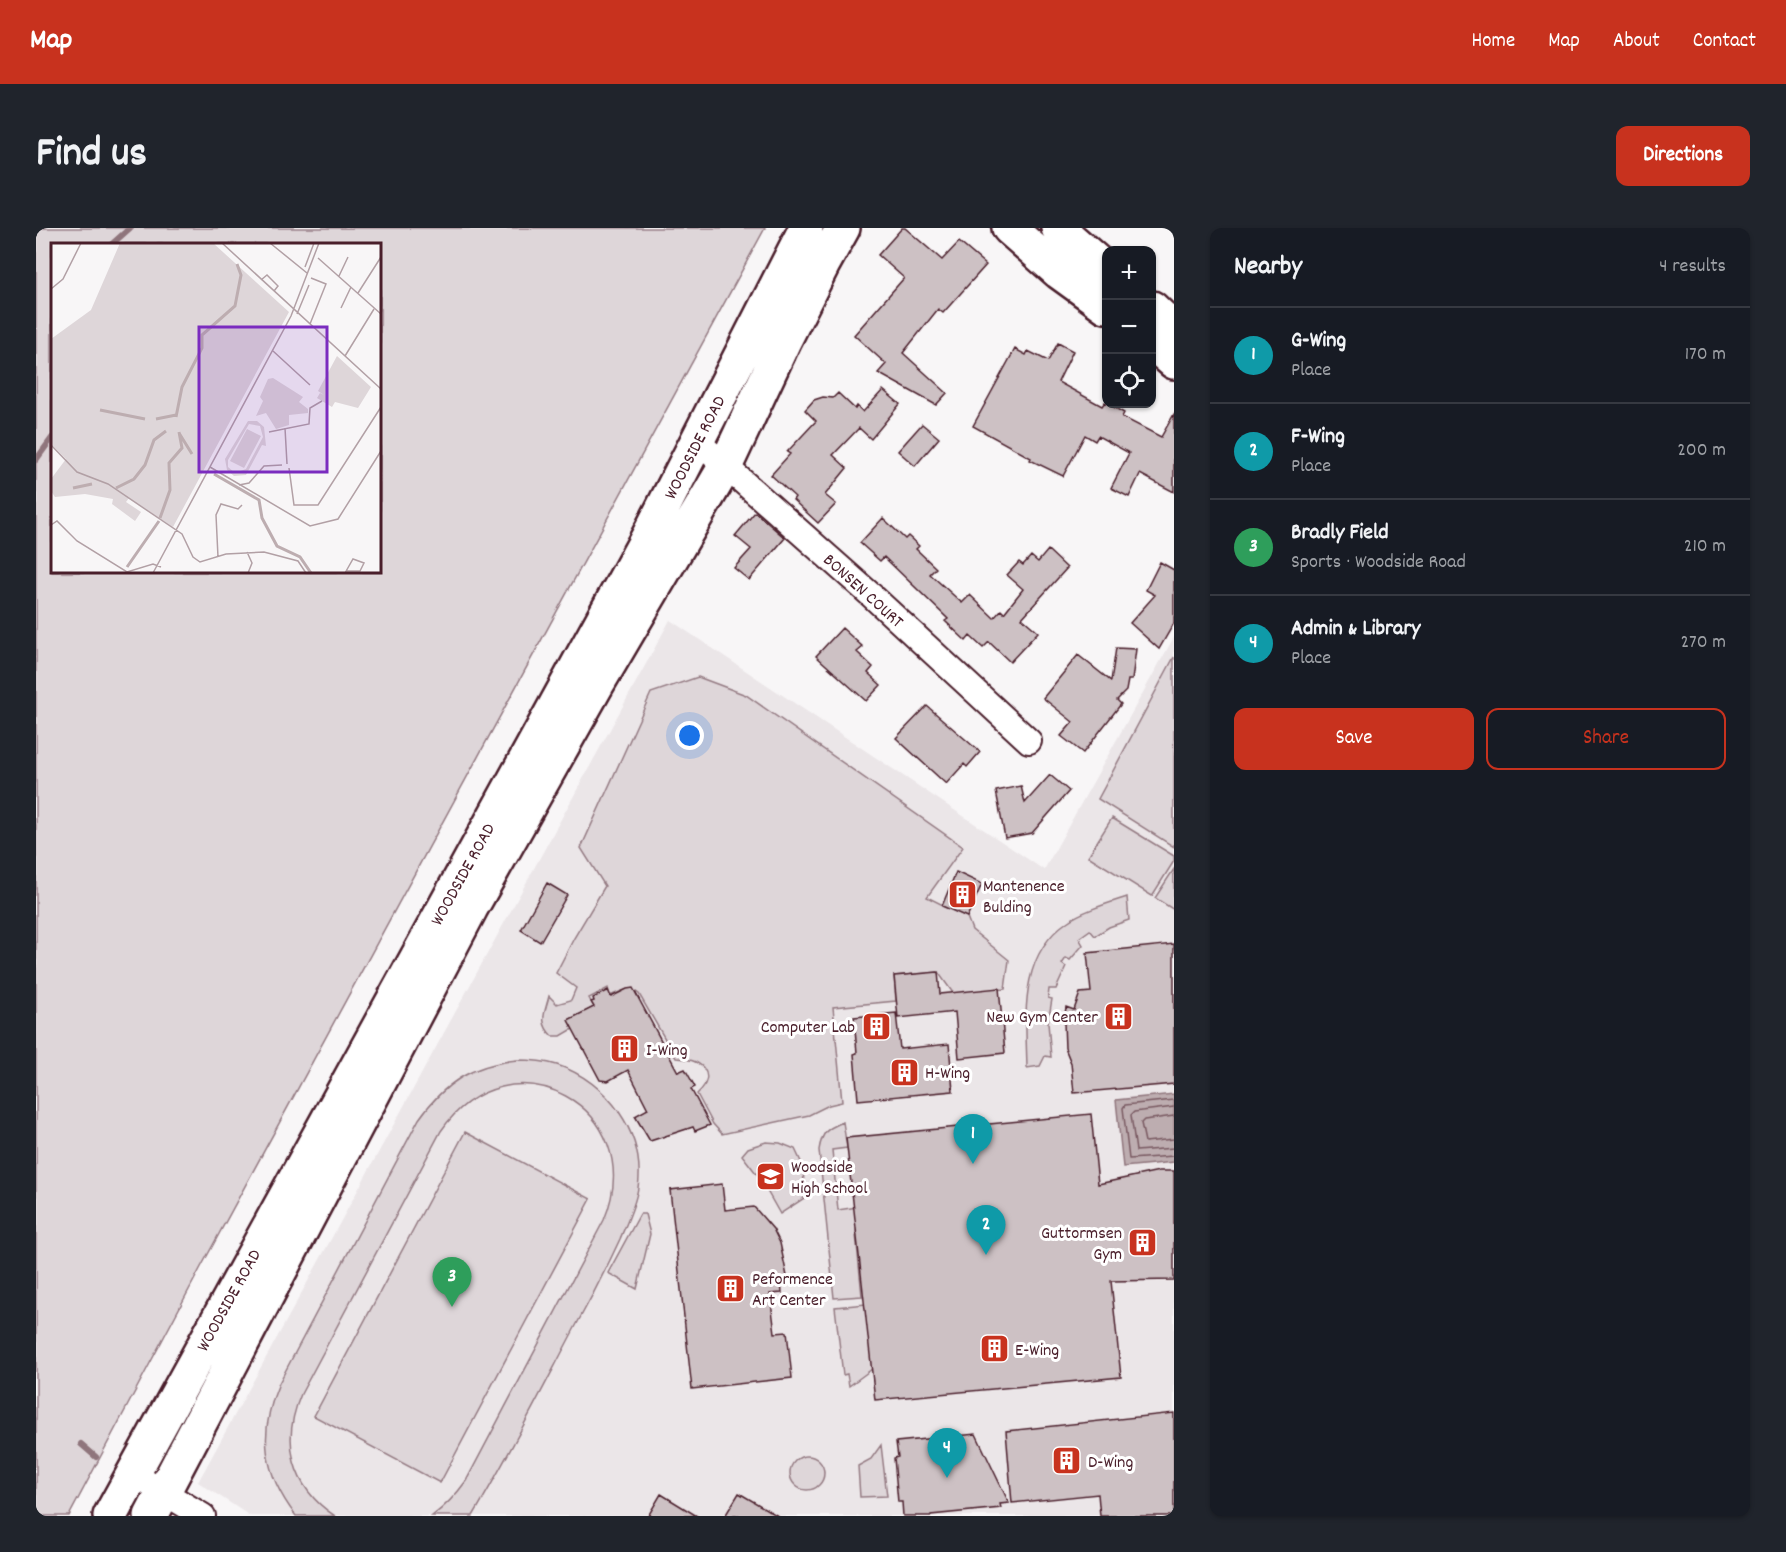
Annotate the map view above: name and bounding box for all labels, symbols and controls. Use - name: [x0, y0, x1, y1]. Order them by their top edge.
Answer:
- text: Map: [30, 22, 72, 62]
- text: Home: [1471, 27, 1515, 57]
- text: Map: [1548, 27, 1580, 57]
- text: About: [1613, 27, 1660, 57]
- text: Contact: [1693, 27, 1756, 57]
- text: Find us: [36, 126, 147, 186]
- button: Directions: [1616, 126, 1750, 186]
- inset map: [51, 243, 381, 573]
- map controls: [1102, 246, 1156, 408]
- button: +: [1102, 246, 1156, 300]
- text: Nearby: [1234, 249, 1302, 286]
- text: 4 results: [1659, 253, 1726, 281]
- button: −: [1102, 300, 1156, 354]
- text: G-Wing: [1291, 326, 1346, 357]
- text: 1: [1251, 341, 1256, 369]
- text: 170 m: [1685, 341, 1726, 369]
- button: locate: [1102, 354, 1156, 408]
- text: Place: [1291, 357, 1331, 385]
- street label: WOODSIDE ROAD: [659, 392, 733, 504]
- text: F-Wing: [1291, 422, 1345, 453]
- text: 2: [1249, 437, 1258, 465]
- text: 200 m: [1677, 437, 1726, 465]
- text: Place: [1291, 453, 1331, 481]
- text: Bradly Field: [1291, 518, 1388, 549]
- text: 3: [1249, 533, 1258, 561]
- text: 210 m: [1684, 533, 1726, 561]
- street label: BONSEN COURT: [817, 549, 908, 635]
- text: Sports · Woodside Road: [1291, 549, 1466, 577]
- text: Admin & Library: [1291, 614, 1421, 645]
- text: 4: [1249, 629, 1258, 657]
- text: 270 m: [1680, 629, 1726, 657]
- text: Place: [1291, 645, 1331, 673]
- button: Save: [1234, 708, 1474, 770]
- button: Share: [1486, 708, 1726, 770]
- your location: [675, 721, 704, 750]
- street label: WOODSIDE ROAD: [426, 819, 503, 931]
- place label: Mantenence Bulding: [983, 875, 1065, 921]
- building icon: Mantenence Bulding: [946, 879, 978, 911]
- building icon: New Gym Center: [1103, 1000, 1135, 1032]
- place label: New Gym Center: [986, 1006, 1098, 1031]
- building icon: Computer Lab: [860, 1010, 892, 1042]
- place label: Computer Lab: [761, 1016, 855, 1041]
- building icon: I-Wing: [609, 1033, 641, 1065]
- place label: I-Wing: [646, 1039, 688, 1064]
- building icon: H-Wing: [888, 1056, 920, 1088]
- place label: H-Wing: [925, 1062, 970, 1087]
- pin: 1: [954, 1114, 992, 1164]
- place label: Woodside High School: [791, 1156, 868, 1202]
- school or university icon: Woodside High School: [754, 1160, 786, 1192]
- pin: 2: [966, 1206, 1006, 1255]
- place label: Guttormsen Gym: [1041, 1222, 1122, 1268]
- building icon: Guttormsen Gym: [1127, 1226, 1159, 1258]
- street label: WOODSIDE ROAD: [192, 1245, 269, 1357]
- pin: 3: [432, 1258, 472, 1307]
- place label: Peformence Art Center: [752, 1268, 833, 1314]
- building icon: Peformence Art Center: [715, 1272, 747, 1304]
- building icon: E-Wing: [978, 1333, 1010, 1365]
- place label: E-Wing: [1015, 1339, 1059, 1364]
- pin: 4: [928, 1428, 966, 1478]
- building icon: D-Wing: [1051, 1445, 1083, 1477]
- place label: D-Wing: [1088, 1451, 1133, 1476]

